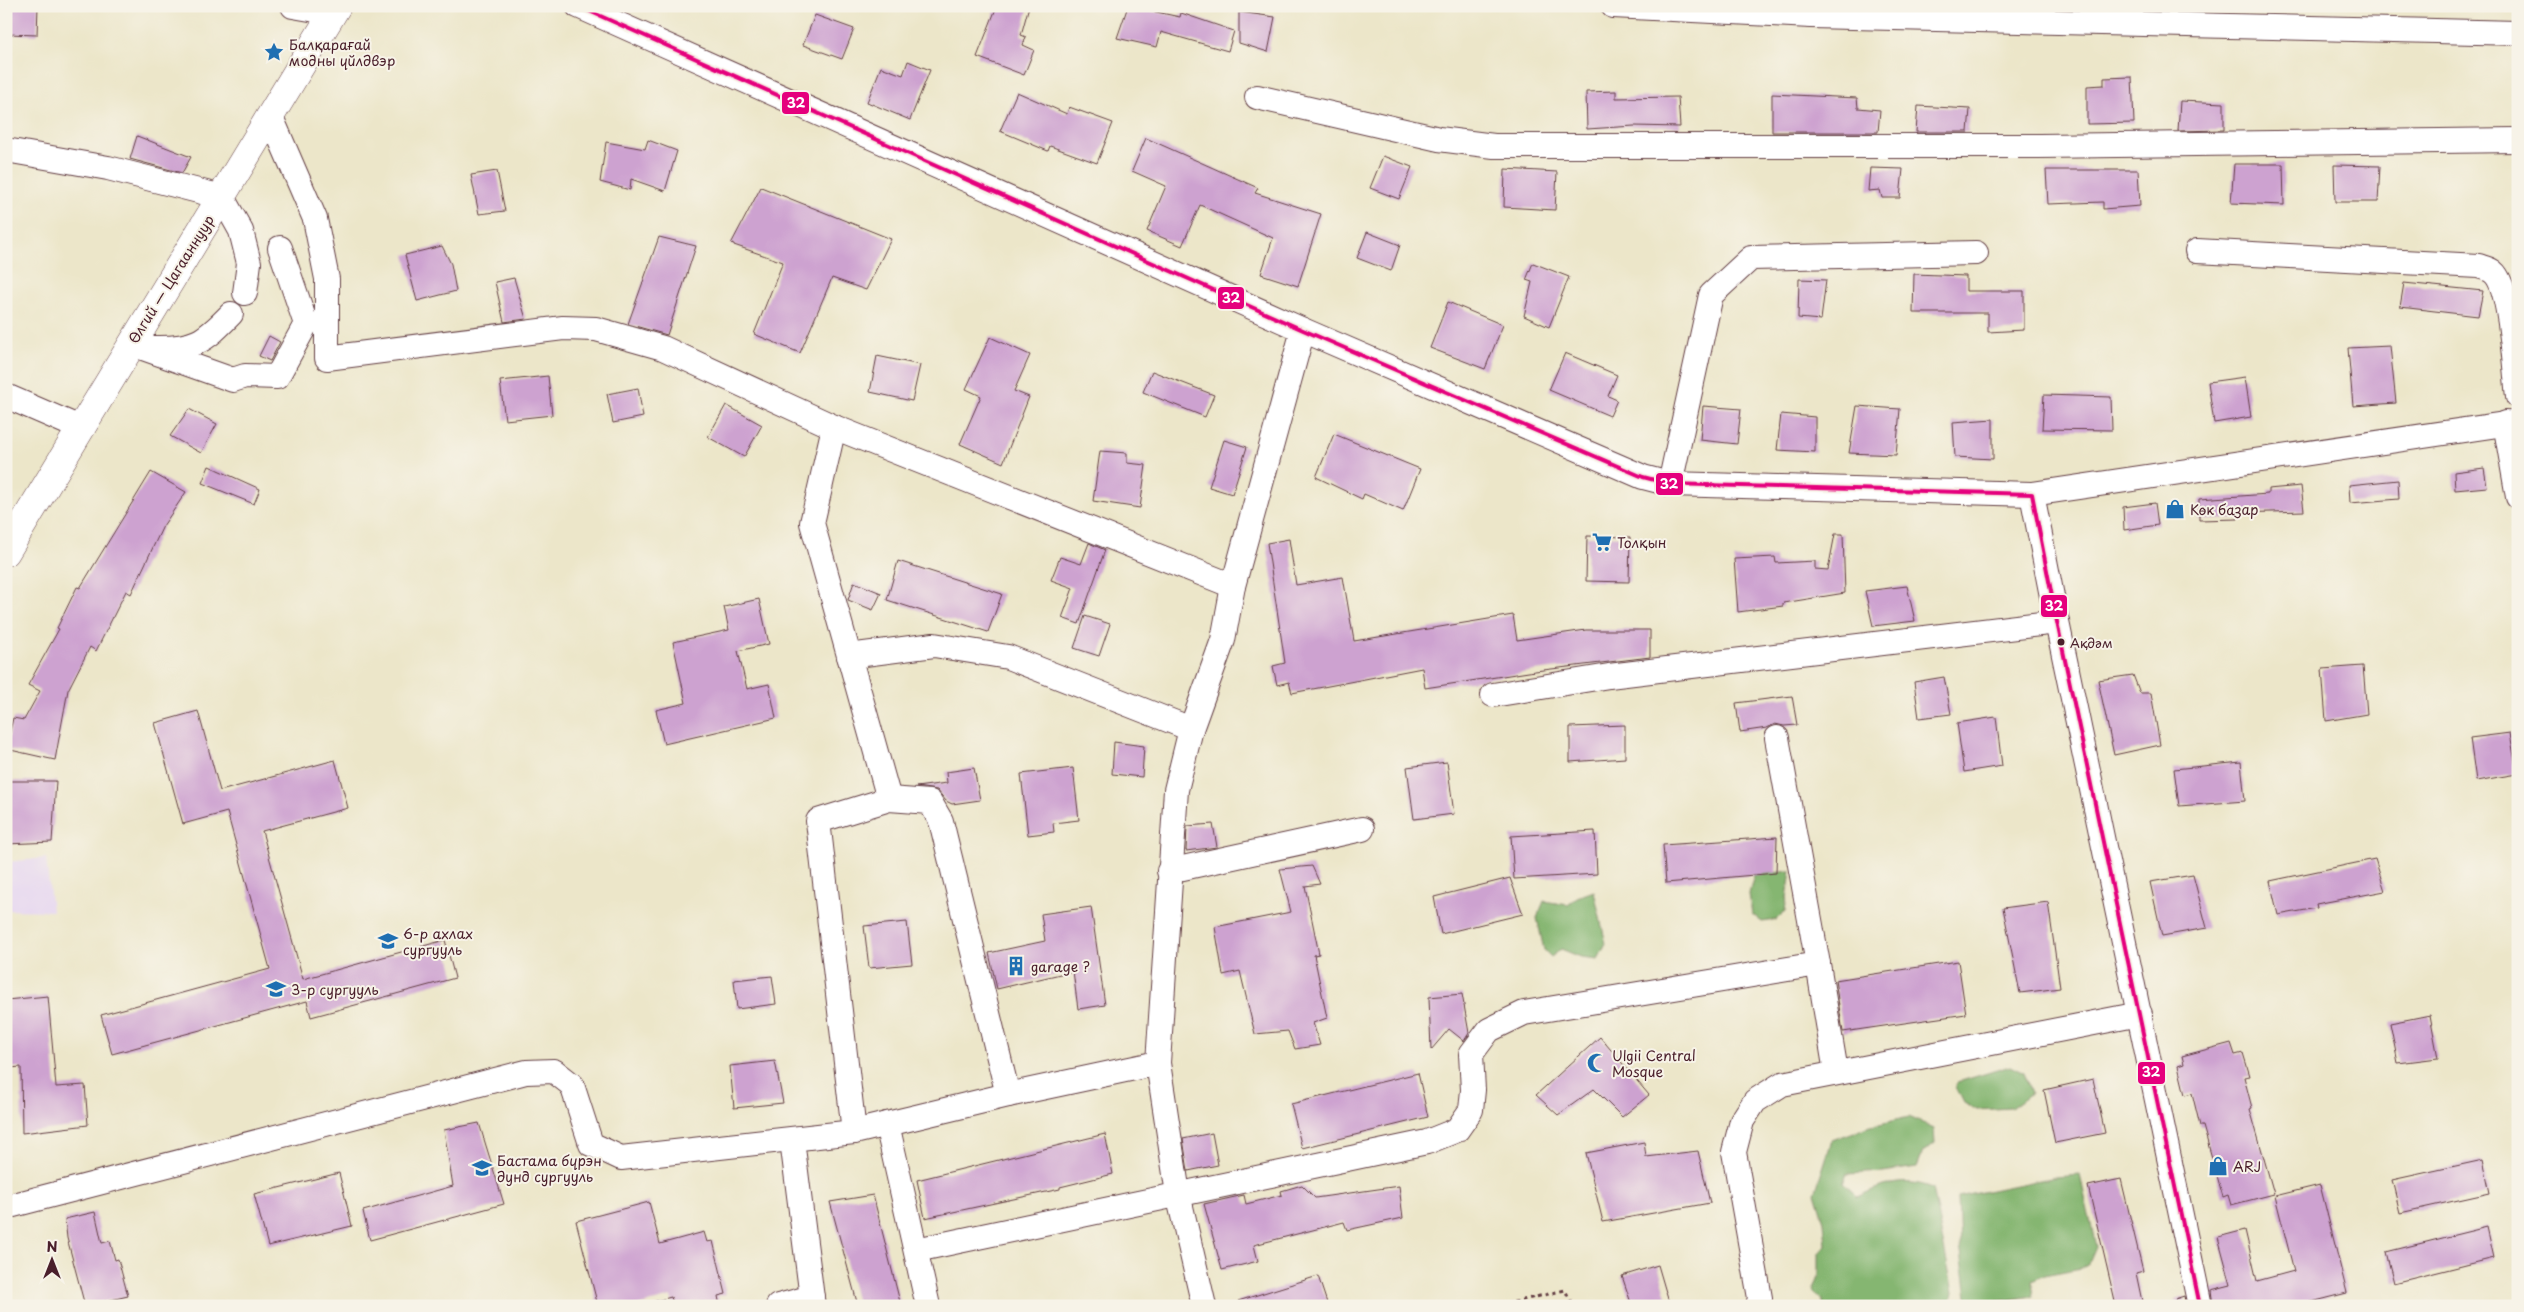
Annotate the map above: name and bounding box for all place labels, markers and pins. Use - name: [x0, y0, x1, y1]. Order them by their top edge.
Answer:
- place label: Балқарағай модны үйлдвэр: [289, 34, 395, 71]
- place icon: Балқарағай модны үйлдвэр: [263, 41, 285, 63]
- shop icon: Көк базар: [2164, 498, 2186, 520]
- place label: Көк базар: [2190, 499, 2259, 520]
- supermarket icon: Толқын: [1591, 531, 1613, 553]
- place label: Толқын: [1617, 532, 1666, 553]
- place label: Ақдəм: [2070, 633, 2113, 652]
- marker: Ақдəм: [2056, 637, 2066, 647]
- place label: 6-р ахлах сургууль: [403, 923, 473, 960]
- school or university icon: 6-р ахлах сургууль: [377, 930, 399, 952]
- building icon: garage ?: [1005, 955, 1027, 977]
- place label: garage ?: [1031, 956, 1090, 977]
- school or university icon: 3-р сургууль: [265, 978, 287, 1000]
- place label: 3-р сургууль: [291, 979, 379, 1000]
- place label: Ulgii Central Mosque: [1612, 1045, 1696, 1082]
- mosque icon: Ulgii Central Mosque: [1586, 1052, 1608, 1074]
- place label: Бастама бүрэн дунд сургууль: [497, 1150, 602, 1187]
- shop icon: ARJ: [2207, 1155, 2229, 1177]
- place label: ARJ: [2233, 1156, 2261, 1177]
- school or university icon: Бастама бүрэн дунд сургууль: [471, 1157, 493, 1179]

